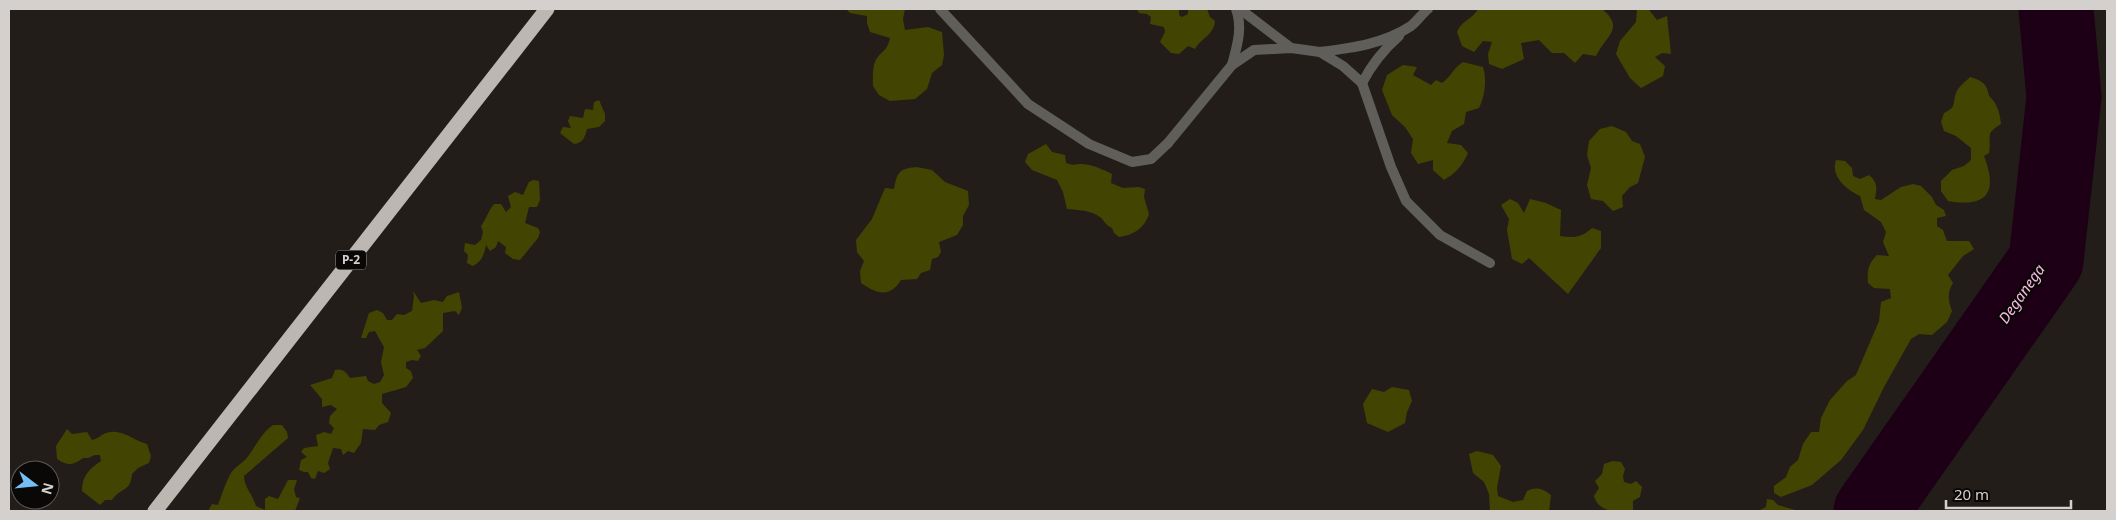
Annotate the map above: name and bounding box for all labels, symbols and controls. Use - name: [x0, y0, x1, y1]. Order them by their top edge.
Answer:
- road number: P-2: [336, 250, 366, 270]
- water label: Deganega: [1993, 259, 2049, 327]
- north arrow: [10, 460, 60, 510]
- scale bar: [1946, 478, 2071, 510]
- text: N: [37, 481, 59, 497]
- text: 20 m: [1954, 484, 1989, 504]

